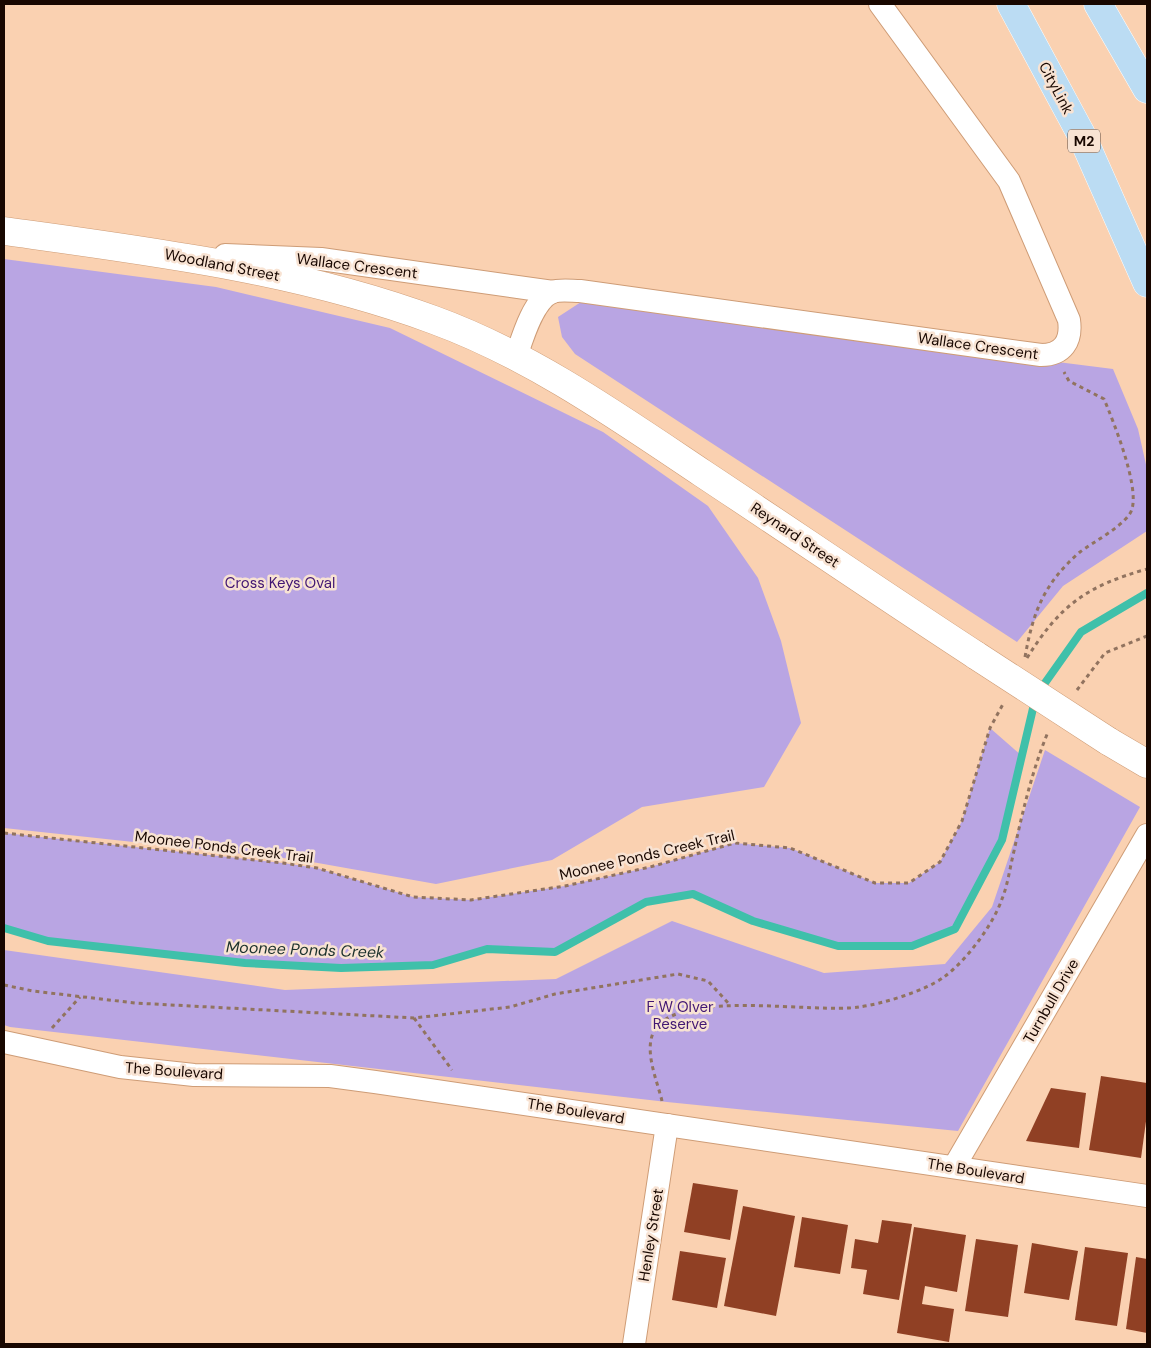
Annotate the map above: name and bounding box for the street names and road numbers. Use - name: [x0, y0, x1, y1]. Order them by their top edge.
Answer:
- street label: CityLink: [1034, 58, 1078, 118]
- road number: M2: [1068, 130, 1100, 152]
- street label: Woodland Street: [163, 244, 281, 286]
- street label: Wallace Crescent: [295, 249, 419, 283]
- street label: Wallace Crescent: [916, 328, 1040, 364]
- street label: Reynard Street: [747, 498, 843, 572]
- street label: Moonee Ponds Creek Trail: [557, 825, 737, 885]
- street label: Moonee Ponds Creek Trail: [134, 826, 314, 868]
- street label: Turnbull Drive: [1019, 955, 1083, 1047]
- street label: The Boulevard: [124, 1058, 224, 1084]
- street label: The Boulevard: [526, 1093, 626, 1129]
- street label: The Boulevard: [926, 1153, 1026, 1189]
- street label: Henley Street: [634, 1187, 668, 1283]

